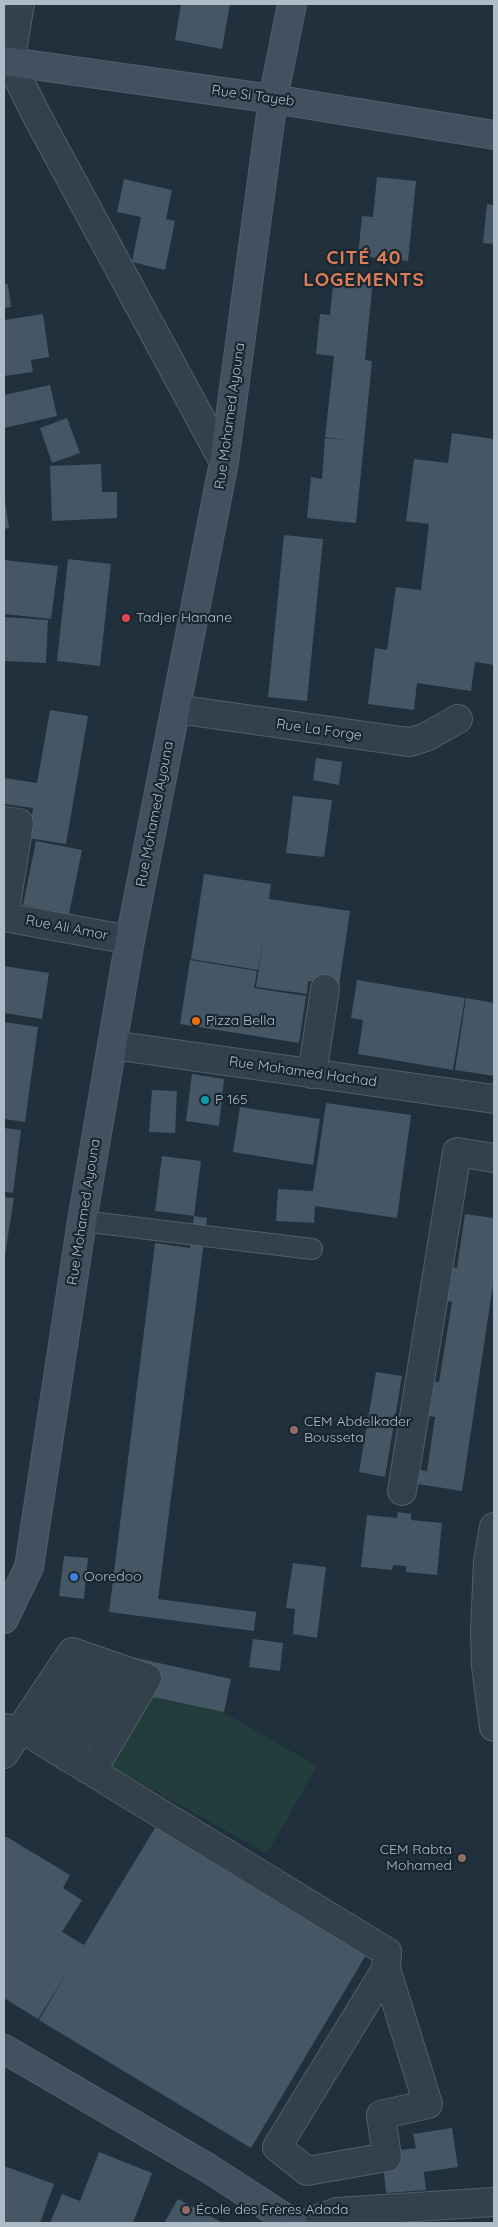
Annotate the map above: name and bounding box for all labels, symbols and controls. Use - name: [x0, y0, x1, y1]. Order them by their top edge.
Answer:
- street label: Rue Si Tayeb: [211, 82, 295, 110]
- district label: CITÉ 40 LOGEMENTS: [302, 247, 426, 291]
- street label: Rue Mohamed Ayouna: [211, 342, 249, 490]
- place label: Tadjer Hanane: [136, 610, 232, 626]
- marker: Tadjer Hanane: [120, 612, 132, 624]
- street label: Rue La Forge: [275, 716, 363, 744]
- street label: Rue Mohamed Ayouna: [133, 740, 177, 888]
- street label: Rue Ali Amor: [24, 912, 110, 944]
- place label: Pizza Bella: [206, 1013, 275, 1029]
- marker: Pizza Bella: [190, 1015, 202, 1027]
- street label: Rue Mohamed Hachad: [228, 1053, 378, 1091]
- place label: P 165: [215, 1092, 248, 1108]
- marker: P 165: [199, 1094, 211, 1106]
- street label: Rue Mohamed Ayouna: [64, 1138, 104, 1286]
- place label: CEM Abdelkader Bousseta: [304, 1414, 411, 1446]
- marker: CEM Abdelkader Bousseta: [288, 1424, 300, 1436]
- place label: Ooredoo: [84, 1569, 142, 1585]
- marker: Ooredoo: [68, 1571, 80, 1583]
- place label: CEM Rabta Mohamed: [380, 1842, 452, 1874]
- marker: CEM Rabta Mohamed: [456, 1852, 468, 1864]
- place label: École des Frères Adada: [196, 2202, 348, 2218]
- marker: École des Frères Adada: [180, 2204, 192, 2216]

